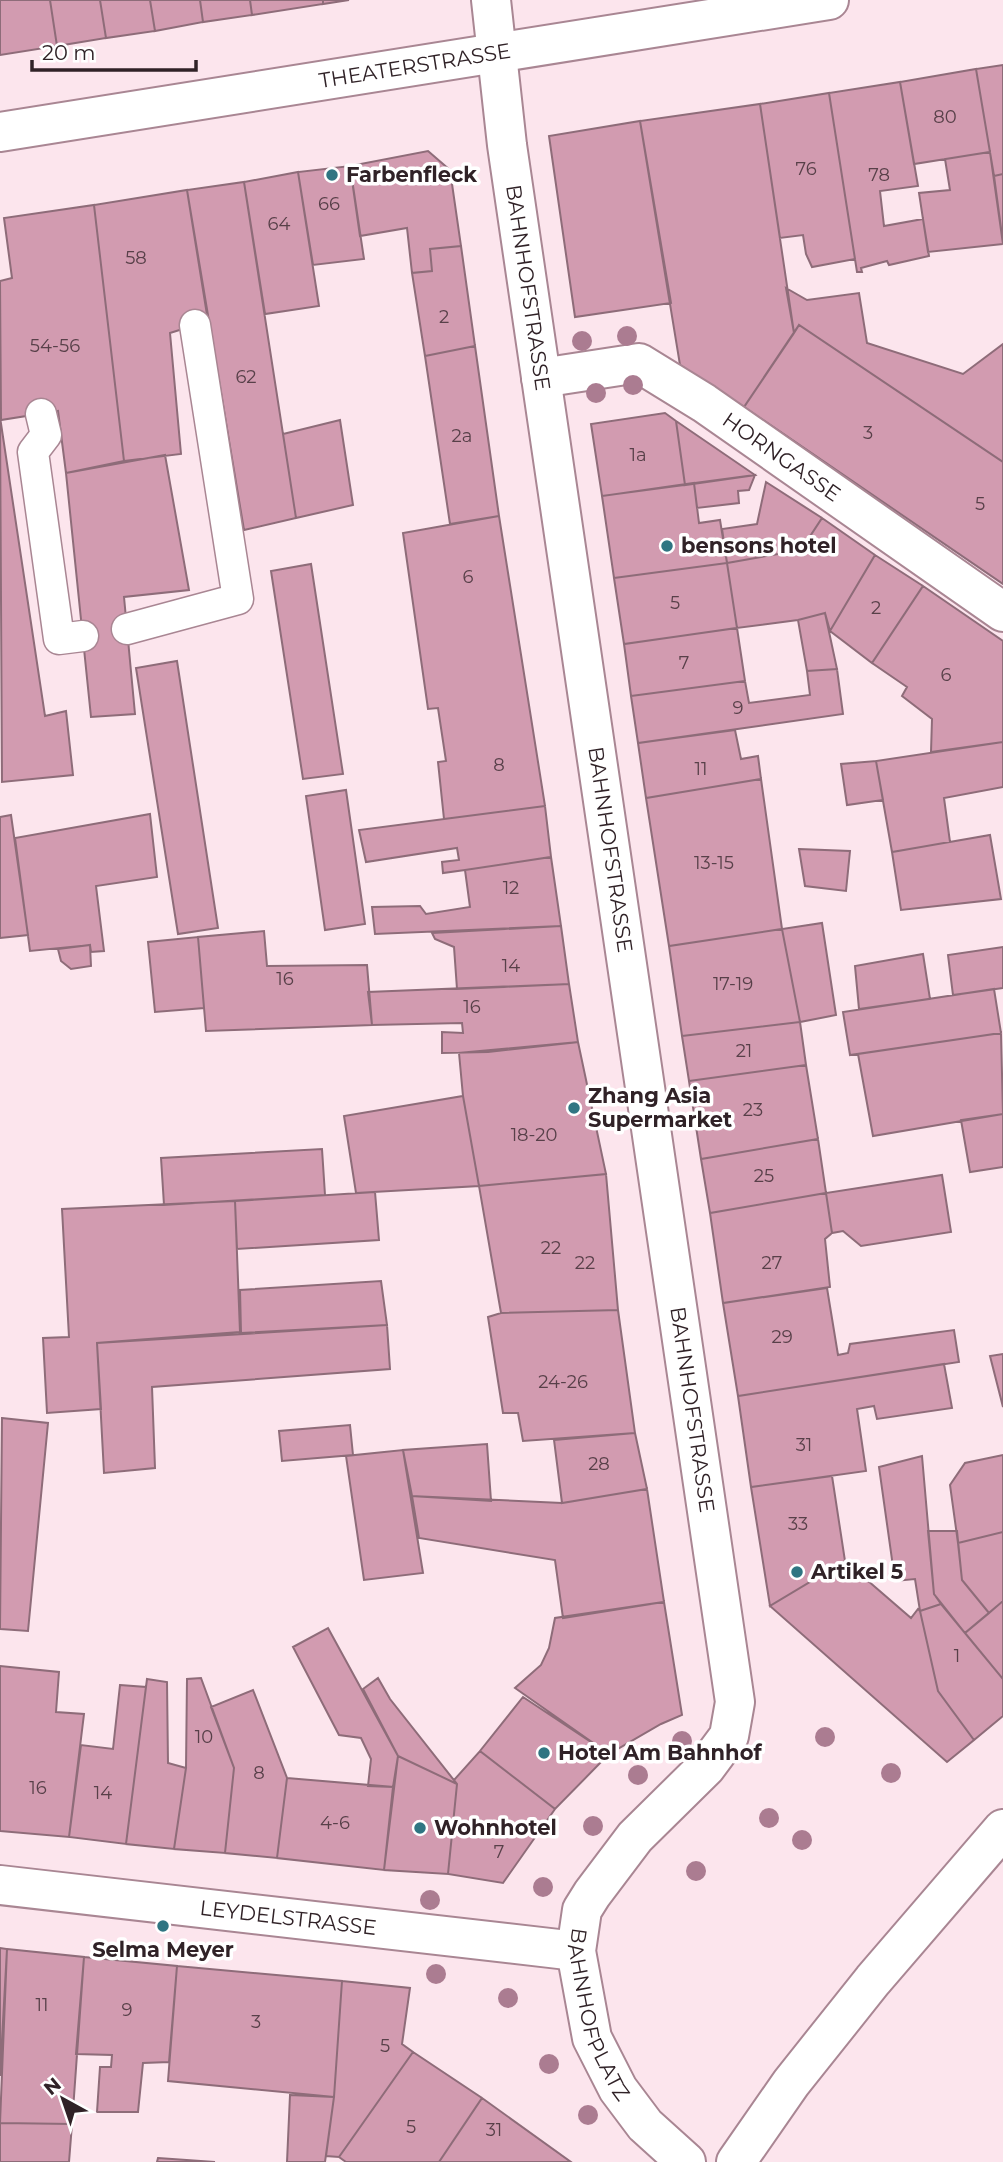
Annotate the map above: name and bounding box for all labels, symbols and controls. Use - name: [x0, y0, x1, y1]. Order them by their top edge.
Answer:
- scale bar: [32, 28, 196, 72]
- street label: THEATERSTRASSE: [317, 38, 512, 93]
- text: 20 m: [42, 40, 96, 65]
- house number: 80: [933, 106, 957, 128]
- house number: 76: [795, 158, 817, 180]
- place label: Farbenfleck: [346, 162, 477, 187]
- house number: 78: [868, 164, 890, 186]
- marker: Farbenfleck: [324, 167, 340, 183]
- street label: BAHNHOFSTRASSE: [501, 183, 556, 392]
- house number: 66: [318, 193, 340, 215]
- house number: 64: [268, 213, 291, 235]
- house number: 58: [125, 247, 147, 269]
- house number: 2: [439, 306, 449, 328]
- house number: 54-56: [30, 335, 80, 357]
- house number: 62: [235, 366, 257, 388]
- street label: HORNGASSE: [718, 407, 846, 507]
- house number: 3: [863, 422, 873, 444]
- house number: 2a: [452, 425, 472, 447]
- house number: 1a: [629, 444, 647, 466]
- house number: 5: [975, 493, 985, 515]
- place label: bensons hotel: [681, 533, 836, 558]
- marker: bensons hotel: [659, 538, 675, 554]
- house number: 6: [463, 566, 474, 588]
- house number: 5: [670, 592, 680, 614]
- house number: 2: [871, 597, 881, 619]
- house number: 7: [679, 652, 689, 674]
- house number: 6: [941, 664, 952, 686]
- house number: 9: [733, 697, 744, 719]
- street label: BAHNHOFSTRASSE: [583, 745, 638, 954]
- house number: 8: [493, 754, 505, 776]
- house number: 11: [695, 758, 708, 780]
- house number: 13-15: [694, 852, 734, 874]
- house number: 12: [503, 877, 519, 899]
- house number: 14: [502, 955, 520, 977]
- house number: 16: [276, 968, 294, 990]
- house number: 17-19: [713, 973, 753, 995]
- house number: 16: [463, 996, 481, 1018]
- house number: 21: [736, 1040, 752, 1062]
- place label: Zhang Asia Supermarket: [588, 1083, 732, 1132]
- house number: 23: [743, 1099, 763, 1121]
- marker: Zhang Asia Supermarket: [566, 1100, 582, 1116]
- house number: 18-20: [511, 1124, 557, 1146]
- house number: 25: [754, 1165, 774, 1187]
- house number: 22: [541, 1237, 561, 1259]
- house number: 22: [575, 1252, 595, 1274]
- house number: 27: [762, 1252, 782, 1274]
- street label: BAHNHOFSTRASSE: [665, 1305, 720, 1514]
- house number: 29: [771, 1326, 793, 1348]
- house number: 24-26: [538, 1371, 588, 1393]
- house number: 31: [796, 1434, 812, 1456]
- house number: 28: [588, 1453, 610, 1475]
- house number: 33: [788, 1513, 808, 1535]
- place label: Artikel 5: [810, 1559, 903, 1584]
- marker: Artikel 5: [789, 1564, 805, 1580]
- house number: 1: [954, 1645, 960, 1667]
- house number: 10: [195, 1726, 213, 1748]
- place label: Hotel Am Bahnhof: [558, 1740, 762, 1765]
- marker: Hotel Am Bahnhof: [536, 1745, 552, 1761]
- house number: 8: [253, 1762, 265, 1784]
- house number: 16: [29, 1777, 47, 1799]
- house number: 14: [94, 1782, 112, 1804]
- house number: 4-6: [320, 1812, 350, 1834]
- place label: Wohnhotel: [434, 1815, 557, 1840]
- marker: Wohnhotel: [412, 1820, 428, 1836]
- house number: 7: [494, 1841, 504, 1863]
- street label: LEYDELSTRASSE: [198, 1895, 378, 1940]
- marker: Selma Meyer: [155, 1918, 171, 1934]
- street label: BAHNHOFPLATZ: [563, 1926, 635, 2105]
- place label: Selma Meyer: [92, 1937, 234, 1962]
- house number: 11: [36, 1994, 49, 2016]
- house number: 9: [122, 1999, 133, 2021]
- house number: 3: [251, 2011, 261, 2033]
- house number: 5: [380, 2035, 390, 2057]
- north arrow: [28, 2064, 98, 2134]
- text: N: [39, 2073, 66, 2100]
- house number: 5: [406, 2116, 416, 2138]
- house number: 31: [486, 2119, 502, 2141]

